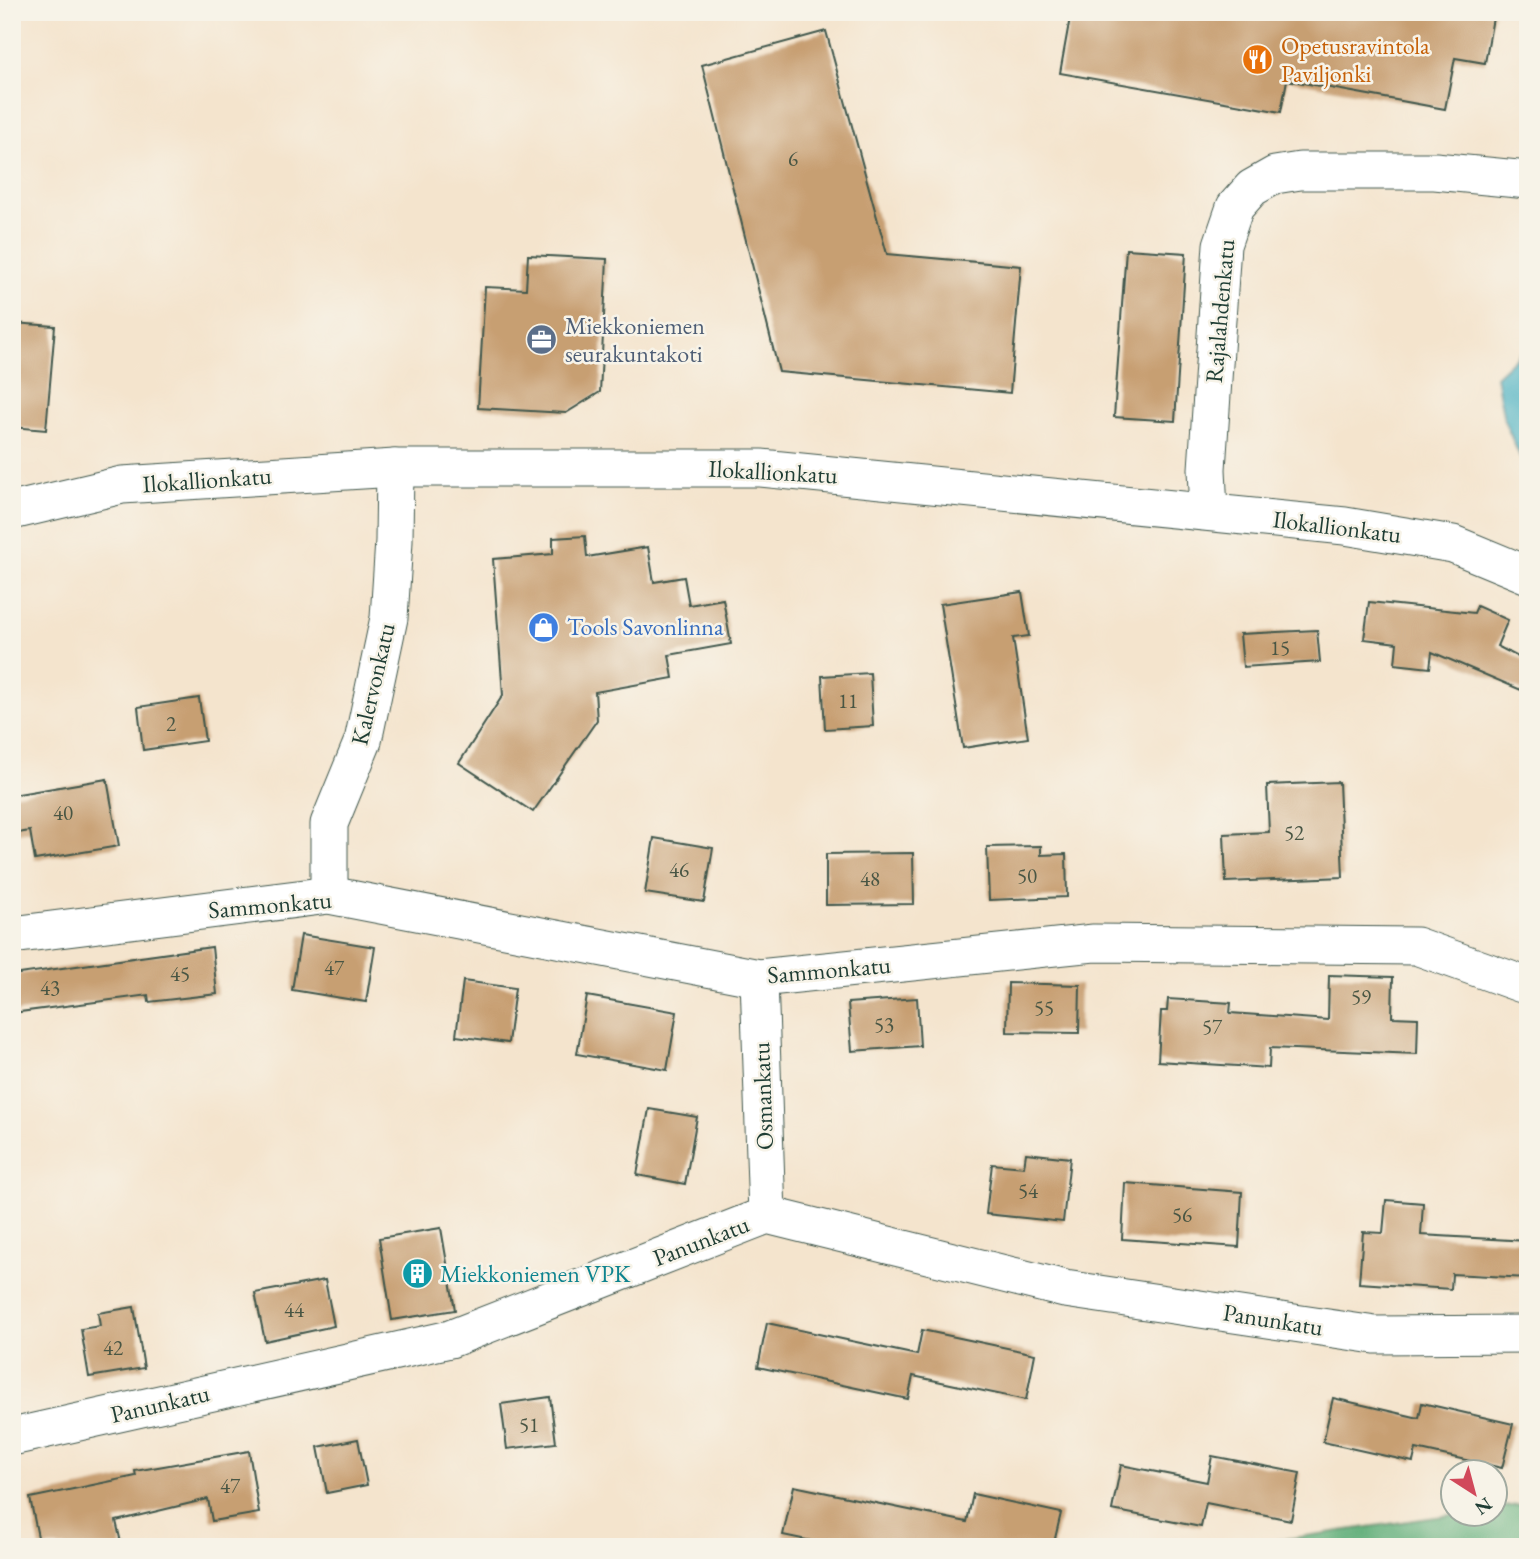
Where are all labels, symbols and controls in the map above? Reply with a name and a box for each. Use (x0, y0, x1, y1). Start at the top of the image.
place label: Opetusravintola Paviljonki (1281, 30, 1430, 89)
restaurant icon: Opetusravintola Paviljonki (1241, 43, 1275, 77)
house number: 6 (788, 145, 798, 172)
street label: Rajalahdenkatu (1198, 237, 1241, 384)
place label: Miekkoniemen seurakuntakoti (565, 310, 705, 369)
office icon: Miekkoniemen seurakuntakoti (525, 323, 559, 357)
street label: Ilokallionkatu (708, 453, 839, 490)
street label: Ilokallionkatu (141, 460, 273, 499)
street label: Ilokallionkatu (1271, 503, 1403, 550)
shop icon: Tools Savonlinna (527, 610, 561, 644)
place label: Tools Savonlinna (567, 611, 724, 642)
street label: Kalervonkatu (343, 619, 402, 748)
house number: 15 (1270, 634, 1290, 661)
house number: 11 (838, 687, 858, 714)
house number: 2 (166, 710, 176, 737)
house number: 40 (53, 799, 73, 826)
house number: 52 (1284, 819, 1304, 846)
house number: 46 (669, 856, 689, 883)
house number: 50 (1017, 862, 1037, 889)
house number: 48 (860, 865, 880, 892)
street label: Sammonkatu (207, 884, 333, 925)
street label: Sammonkatu (766, 949, 892, 990)
house number: 47 (324, 954, 345, 981)
house number: 45 (170, 960, 190, 987)
house number: 43 (40, 974, 60, 1001)
house number: 59 (1351, 983, 1371, 1010)
house number: 55 (1034, 994, 1054, 1021)
house number: 53 (874, 1011, 894, 1038)
house number: 57 (1202, 1013, 1223, 1040)
street label: Osmankatu (745, 1041, 780, 1151)
house number: 54 (1018, 1177, 1039, 1204)
house number: 56 (1172, 1201, 1192, 1228)
street label: Panunkatu (648, 1208, 754, 1273)
building icon: Miekkoniemen VPK (400, 1257, 434, 1291)
place label: Miekkoniemen VPK (440, 1258, 631, 1289)
house number: 44 (284, 1296, 305, 1323)
street label: Panunkatu (1221, 1296, 1326, 1343)
house number: 42 (103, 1334, 123, 1361)
street label: Panunkatu (107, 1377, 213, 1430)
house number: 51 (519, 1411, 539, 1438)
north arrow (1438, 1458, 1508, 1528)
house number: 47 (220, 1472, 241, 1499)
text: N (1470, 1492, 1497, 1521)

